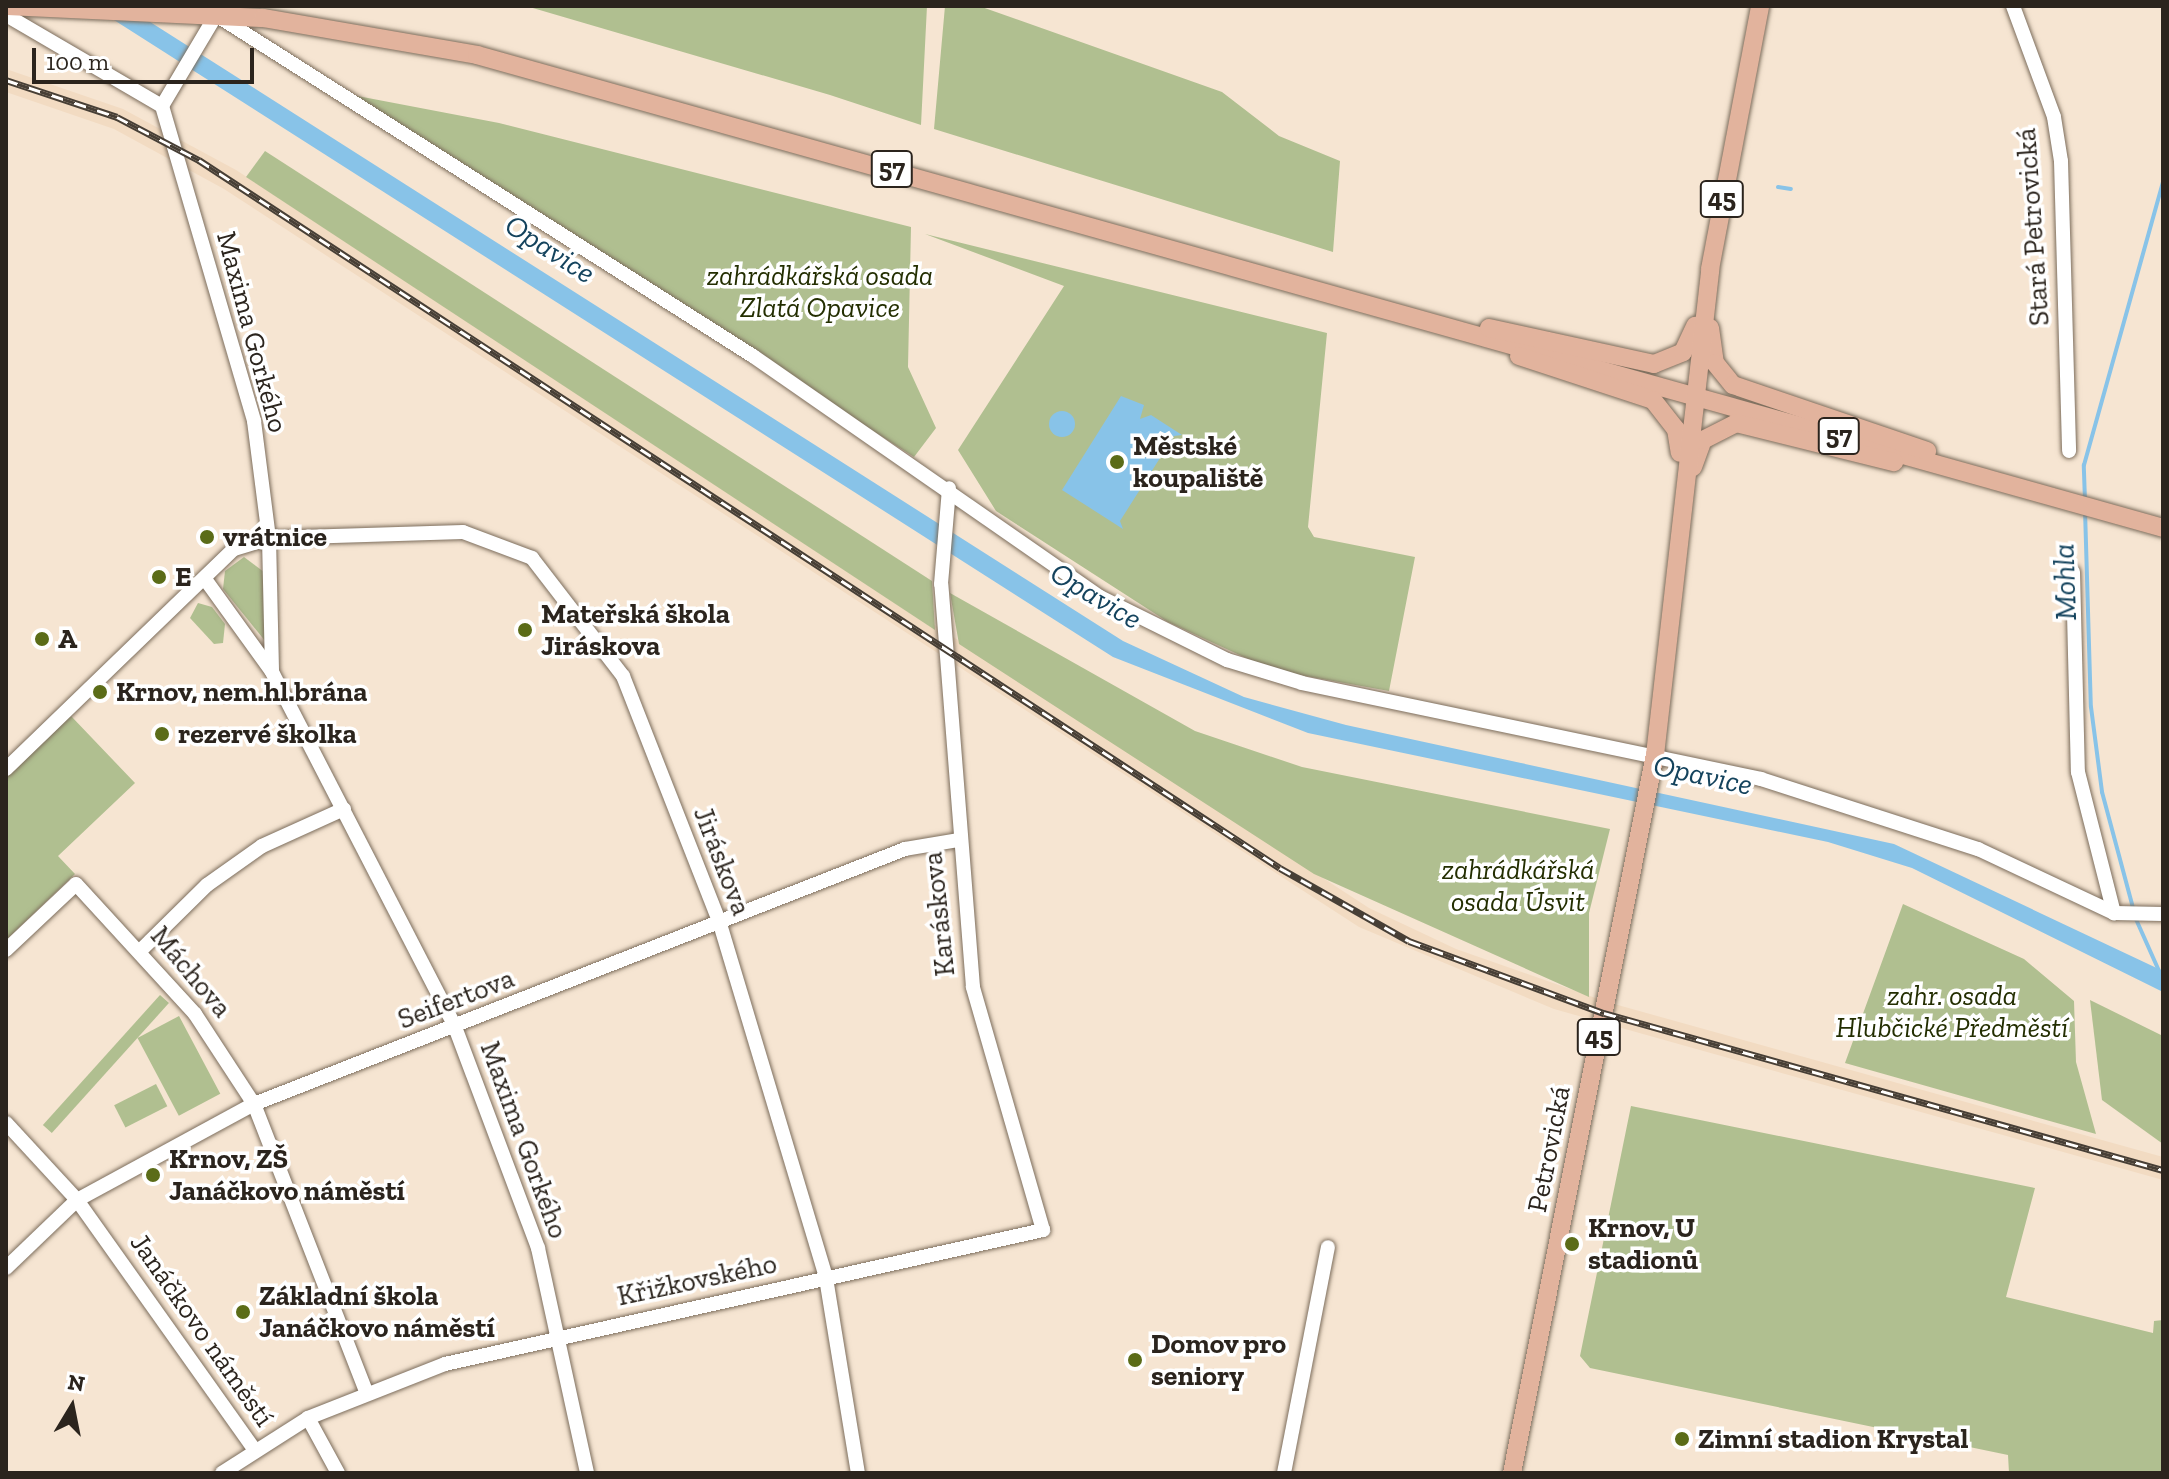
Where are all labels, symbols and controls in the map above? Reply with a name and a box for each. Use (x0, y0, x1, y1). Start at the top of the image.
scale bar (36, 32, 258, 82)
text: 100 m (46, 47, 109, 76)
street label: Stará Petrovická (2009, 127, 2057, 327)
road number: 57 (870, 147, 914, 191)
road number: 45 (1698, 177, 1746, 221)
water label: Opavice (498, 207, 602, 291)
street label: Maxima Gorkého (209, 228, 295, 436)
park label: zahrádkářská osada Zlatá Opavice (707, 259, 933, 325)
road number: 57 (1817, 414, 1861, 458)
place label: Městské koupaliště (1133, 429, 1263, 495)
marker: Městské koupaliště (1108, 453, 1126, 471)
place label: vrátnice (223, 520, 327, 554)
marker: vrátnice (198, 528, 216, 546)
water label: Mohla (2046, 543, 2084, 621)
water label: Opavice (1044, 555, 1148, 637)
place label: E (175, 560, 192, 594)
marker: E (150, 568, 168, 586)
place label: Mateřská škola Jiráskova (541, 597, 730, 663)
marker: Mateřská škola Jiráskova (516, 621, 534, 639)
place label: A (58, 622, 77, 656)
marker: A (33, 630, 51, 648)
place label: Krnov, nem.hl.brána (116, 675, 367, 709)
marker: Krnov, nem.hl.brána (91, 683, 109, 701)
place label: rezervé školka (178, 717, 357, 751)
marker: rezervé školka (153, 725, 171, 743)
water label: Opavice (1650, 747, 1756, 803)
street label: Jiráskova (686, 802, 758, 920)
street label: Karáskova (916, 850, 962, 978)
park label: zahrádkářská osada Úsvit (1442, 853, 1594, 919)
street label: Máchova (143, 920, 239, 1024)
street label: Seifertova (393, 962, 519, 1036)
park label: zahr. osada Hlubčické Předměstí (1836, 979, 2068, 1045)
road number: 45 (1575, 1015, 1623, 1059)
street label: Maxima Gorkého (473, 1037, 575, 1243)
street label: Petrovická (1520, 1083, 1578, 1215)
place label: Krnov, ZŠ Janáčkovo náměstí (169, 1142, 405, 1208)
marker: Krnov, ZŠ Janáčkovo náměstí (144, 1166, 162, 1184)
place label: Krnov, U stadionů (1588, 1211, 1698, 1277)
street label: Janáčkovo náměstí (123, 1227, 281, 1433)
marker: Krnov, U stadionů (1563, 1235, 1581, 1253)
street label: Křižkovského (614, 1247, 780, 1313)
place label: Základní škola Janáčkovo náměstí (259, 1279, 495, 1345)
marker: Základní škola Janáčkovo náměstí (234, 1303, 252, 1321)
place label: Domov pro seniory (1151, 1327, 1287, 1393)
marker: Domov pro seniory (1126, 1351, 1144, 1369)
north arrow (32, 1367, 112, 1447)
text: N (66, 1368, 87, 1398)
place label: Zimní stadion Krystal (1698, 1422, 1968, 1456)
marker: Zimní stadion Krystal (1673, 1430, 1691, 1448)

